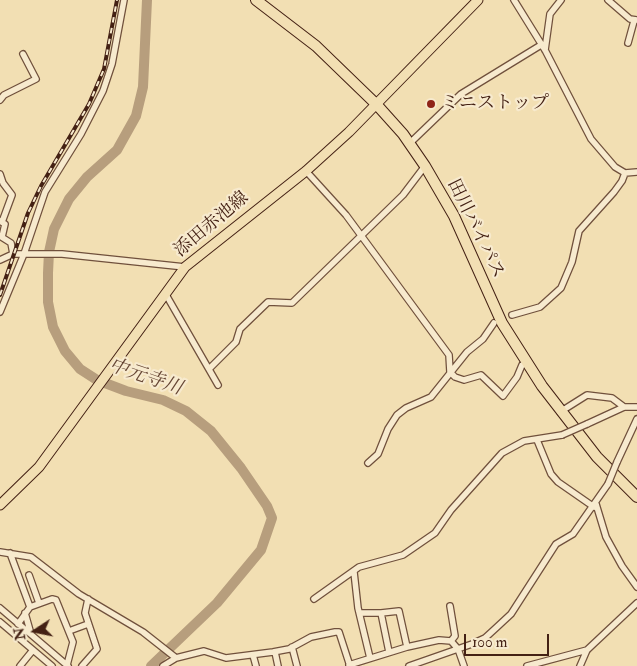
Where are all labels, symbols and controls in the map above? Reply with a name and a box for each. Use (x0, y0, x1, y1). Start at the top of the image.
place label: ミニストップ (441, 93, 549, 115)
marker: ミニストップ (425, 98, 437, 110)
street label: 田川バイパス (442, 176, 508, 282)
street label: 添田赤池線 (171, 188, 253, 262)
water label: 中元寺川 (105, 355, 185, 401)
north arrow (10, 606, 60, 656)
scale bar (467, 624, 552, 656)
text: N (10, 626, 29, 642)
text: 100 m (472, 633, 507, 652)

